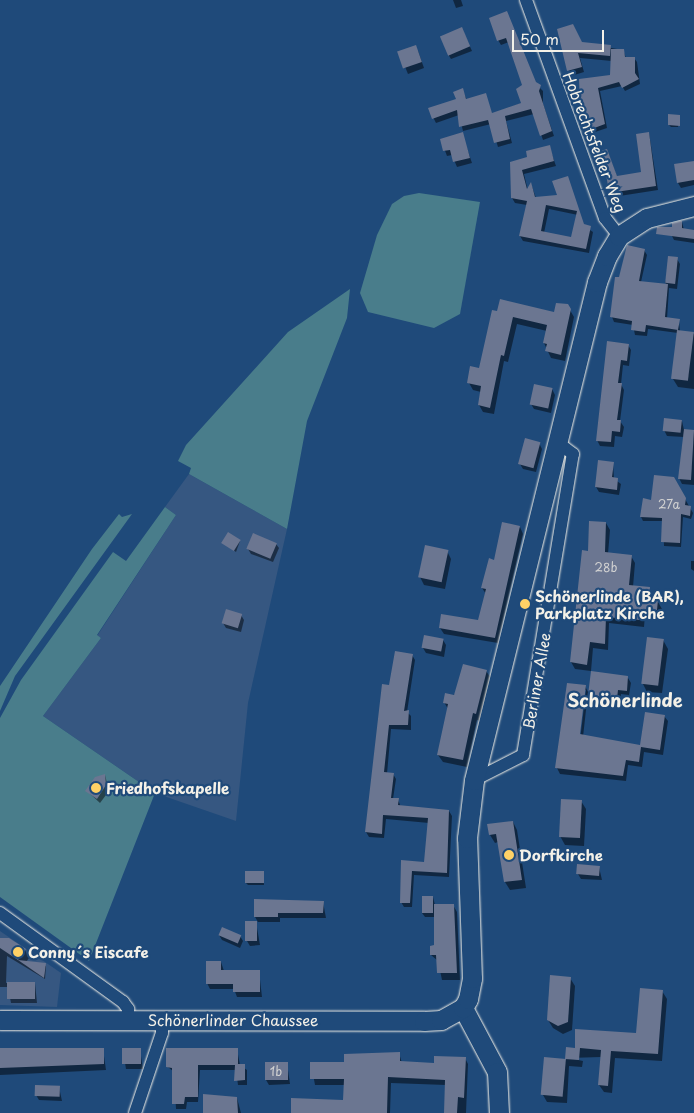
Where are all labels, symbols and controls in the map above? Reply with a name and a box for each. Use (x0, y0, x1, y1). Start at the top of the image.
scale bar (514, 20, 606, 52)
text: 50 m (520, 27, 559, 50)
street label: Hobrechtsfelder Weg (560, 69, 630, 215)
house number: 27a (658, 498, 680, 512)
house number: 28b (595, 561, 617, 575)
place label: Schönerlinde (BAR), Parkplatz Kirche (535, 586, 684, 621)
marker: Schönerlinde (BAR), Parkplatz Kirche (519, 598, 531, 610)
street label: Berliner Allee (518, 630, 554, 732)
district label: Schönerlinde (567, 689, 683, 711)
place label: Friedhofskapelle (106, 779, 229, 797)
marker: Friedhofskapelle (90, 782, 102, 794)
place label: Dorfkirche (519, 846, 603, 864)
marker: Dorfkirche (503, 849, 515, 861)
place label: Conny´s Eiscafe (28, 943, 148, 961)
marker: Conny´s Eiscafe (12, 946, 24, 958)
street label: Schönerlinder Chaussee (148, 1011, 318, 1029)
house number: 1b (270, 1065, 282, 1079)

